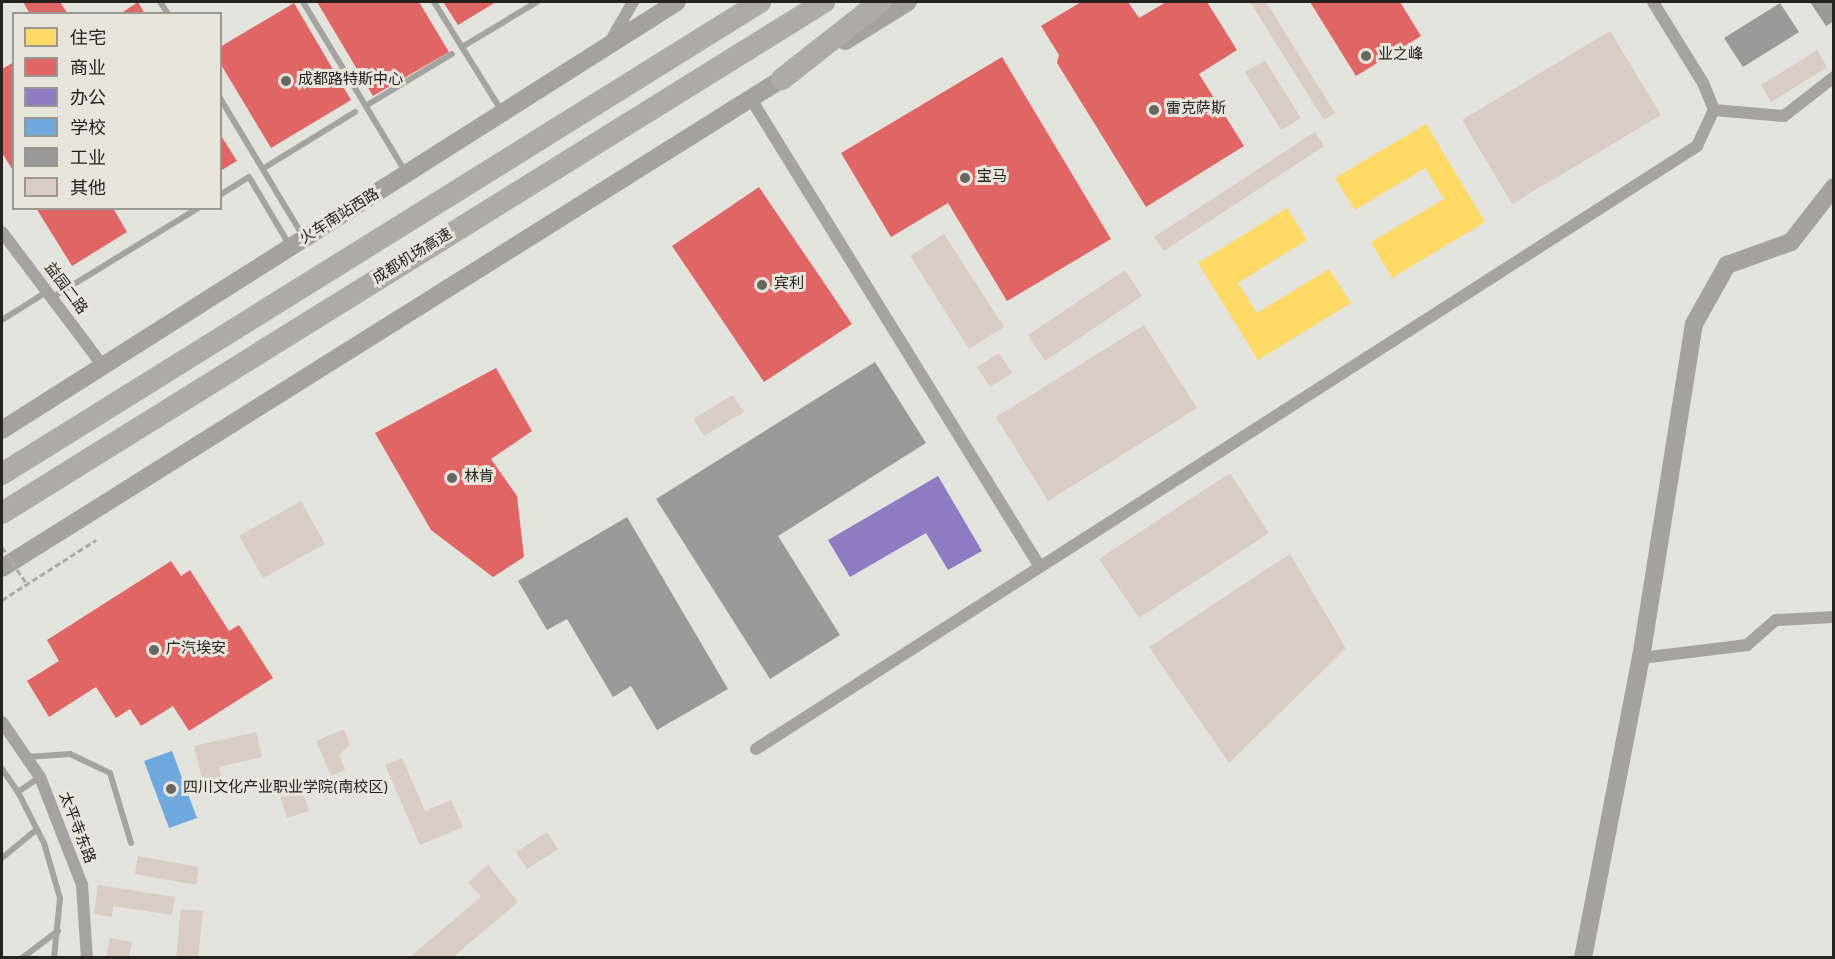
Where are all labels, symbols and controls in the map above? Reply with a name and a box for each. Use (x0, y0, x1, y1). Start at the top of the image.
legend (12, 12, 222, 210)
text: 住宅 (70, 28, 106, 51)
place label: 业之峰 (1378, 47, 1423, 65)
marker: 业之峰 (1359, 49, 1373, 63)
text: 商业 (70, 58, 106, 81)
place label: 成都路特斯中心 (298, 72, 403, 90)
marker: 成都路特斯中心 (279, 74, 293, 88)
text: 办公 (70, 88, 106, 111)
place label: 雷克萨斯 (1166, 101, 1226, 119)
marker: 雷克萨斯 (1147, 103, 1161, 117)
text: 学校 (70, 118, 106, 141)
text: 工业 (70, 148, 106, 171)
place label: 宝马 (977, 169, 1007, 187)
marker: 宝马 (958, 171, 972, 185)
text: 其他 (70, 178, 106, 201)
street label: 火车南站西路 (297, 186, 383, 248)
street label: 成都机场高速 (370, 226, 456, 288)
street label: 益园二路 (40, 260, 90, 318)
place label: 宾利 (774, 276, 804, 294)
marker: 宾利 (755, 278, 769, 292)
place label: 林肯 (464, 469, 494, 487)
marker: 林肯 (445, 471, 459, 485)
place label: 广汽埃安 (166, 641, 226, 659)
marker: 广汽埃安 (147, 643, 161, 657)
place label: 四川文化产业职业学院(南校区) (183, 780, 388, 798)
marker: 四川文化产业职业学院(南校区) (164, 782, 178, 796)
street label: 太平寺东路 (54, 790, 98, 866)

